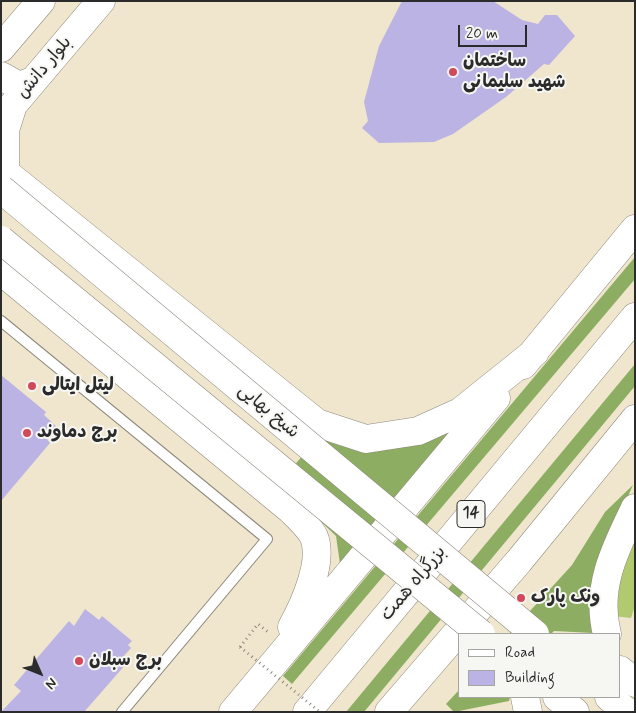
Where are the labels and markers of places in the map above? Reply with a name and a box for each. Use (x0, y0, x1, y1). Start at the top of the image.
place label: ساختمان شهید سلیمانی (463, 51, 565, 94)
marker: ساختمان شهید سلیمانی (447, 66, 459, 78)
place label: لیتل ایتالی (42, 375, 114, 397)
marker: لیتل ایتالی (26, 380, 38, 392)
place label: برج دماوند (37, 422, 118, 444)
marker: برج دماوند (21, 427, 33, 439)
place label: ونک پارک (531, 587, 600, 609)
marker: ونک پارک (515, 592, 527, 604)
place label: برج سبلان (89, 650, 162, 672)
marker: برج سبلان (73, 655, 85, 667)

